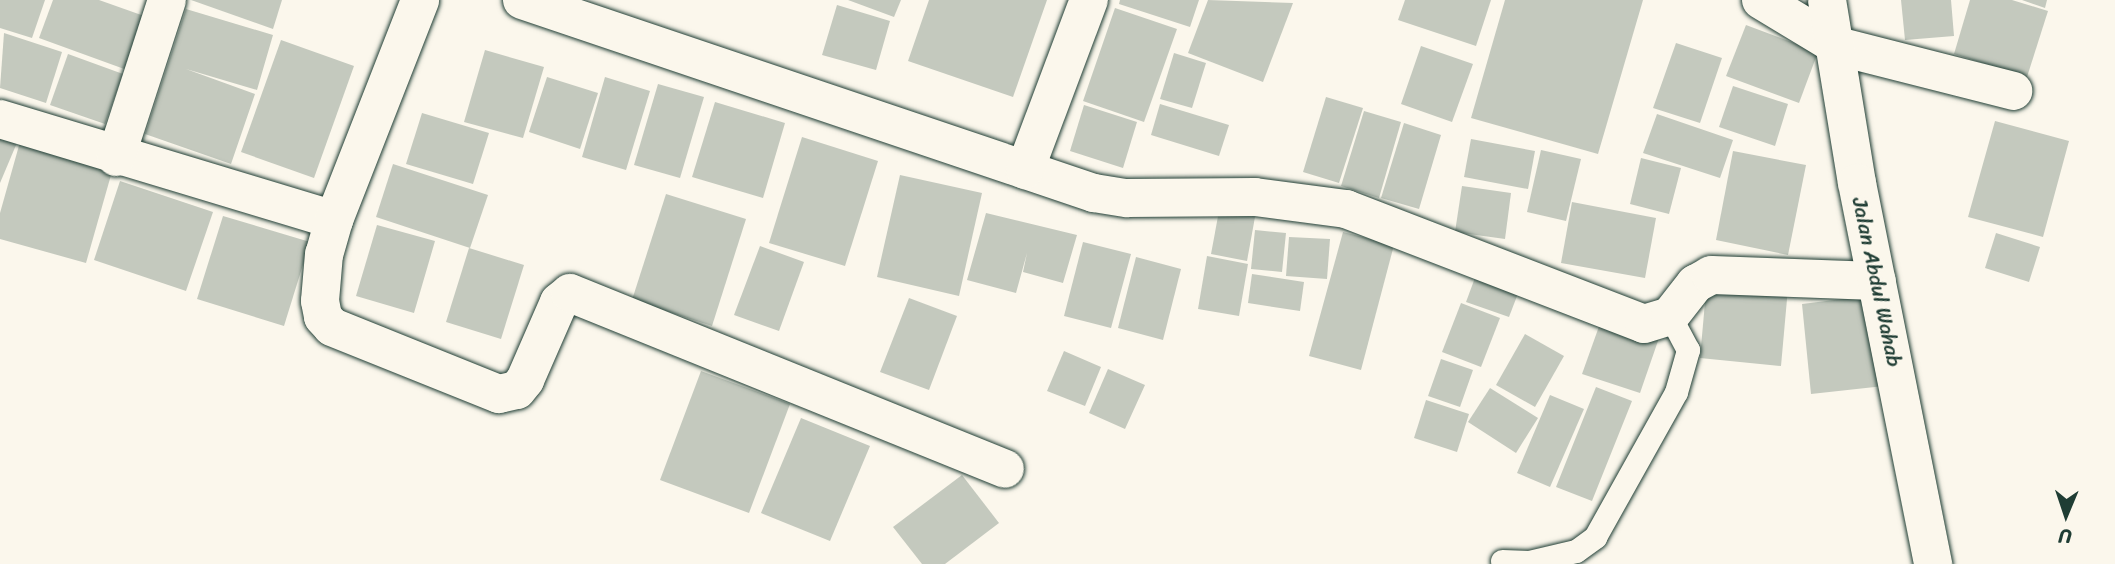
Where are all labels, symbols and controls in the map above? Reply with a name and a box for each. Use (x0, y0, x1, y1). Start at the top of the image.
street label: Jalan Abdul Wahab (1847, 195, 1907, 369)
north arrow (2031, 480, 2101, 550)
text: U (2058, 520, 2072, 553)

